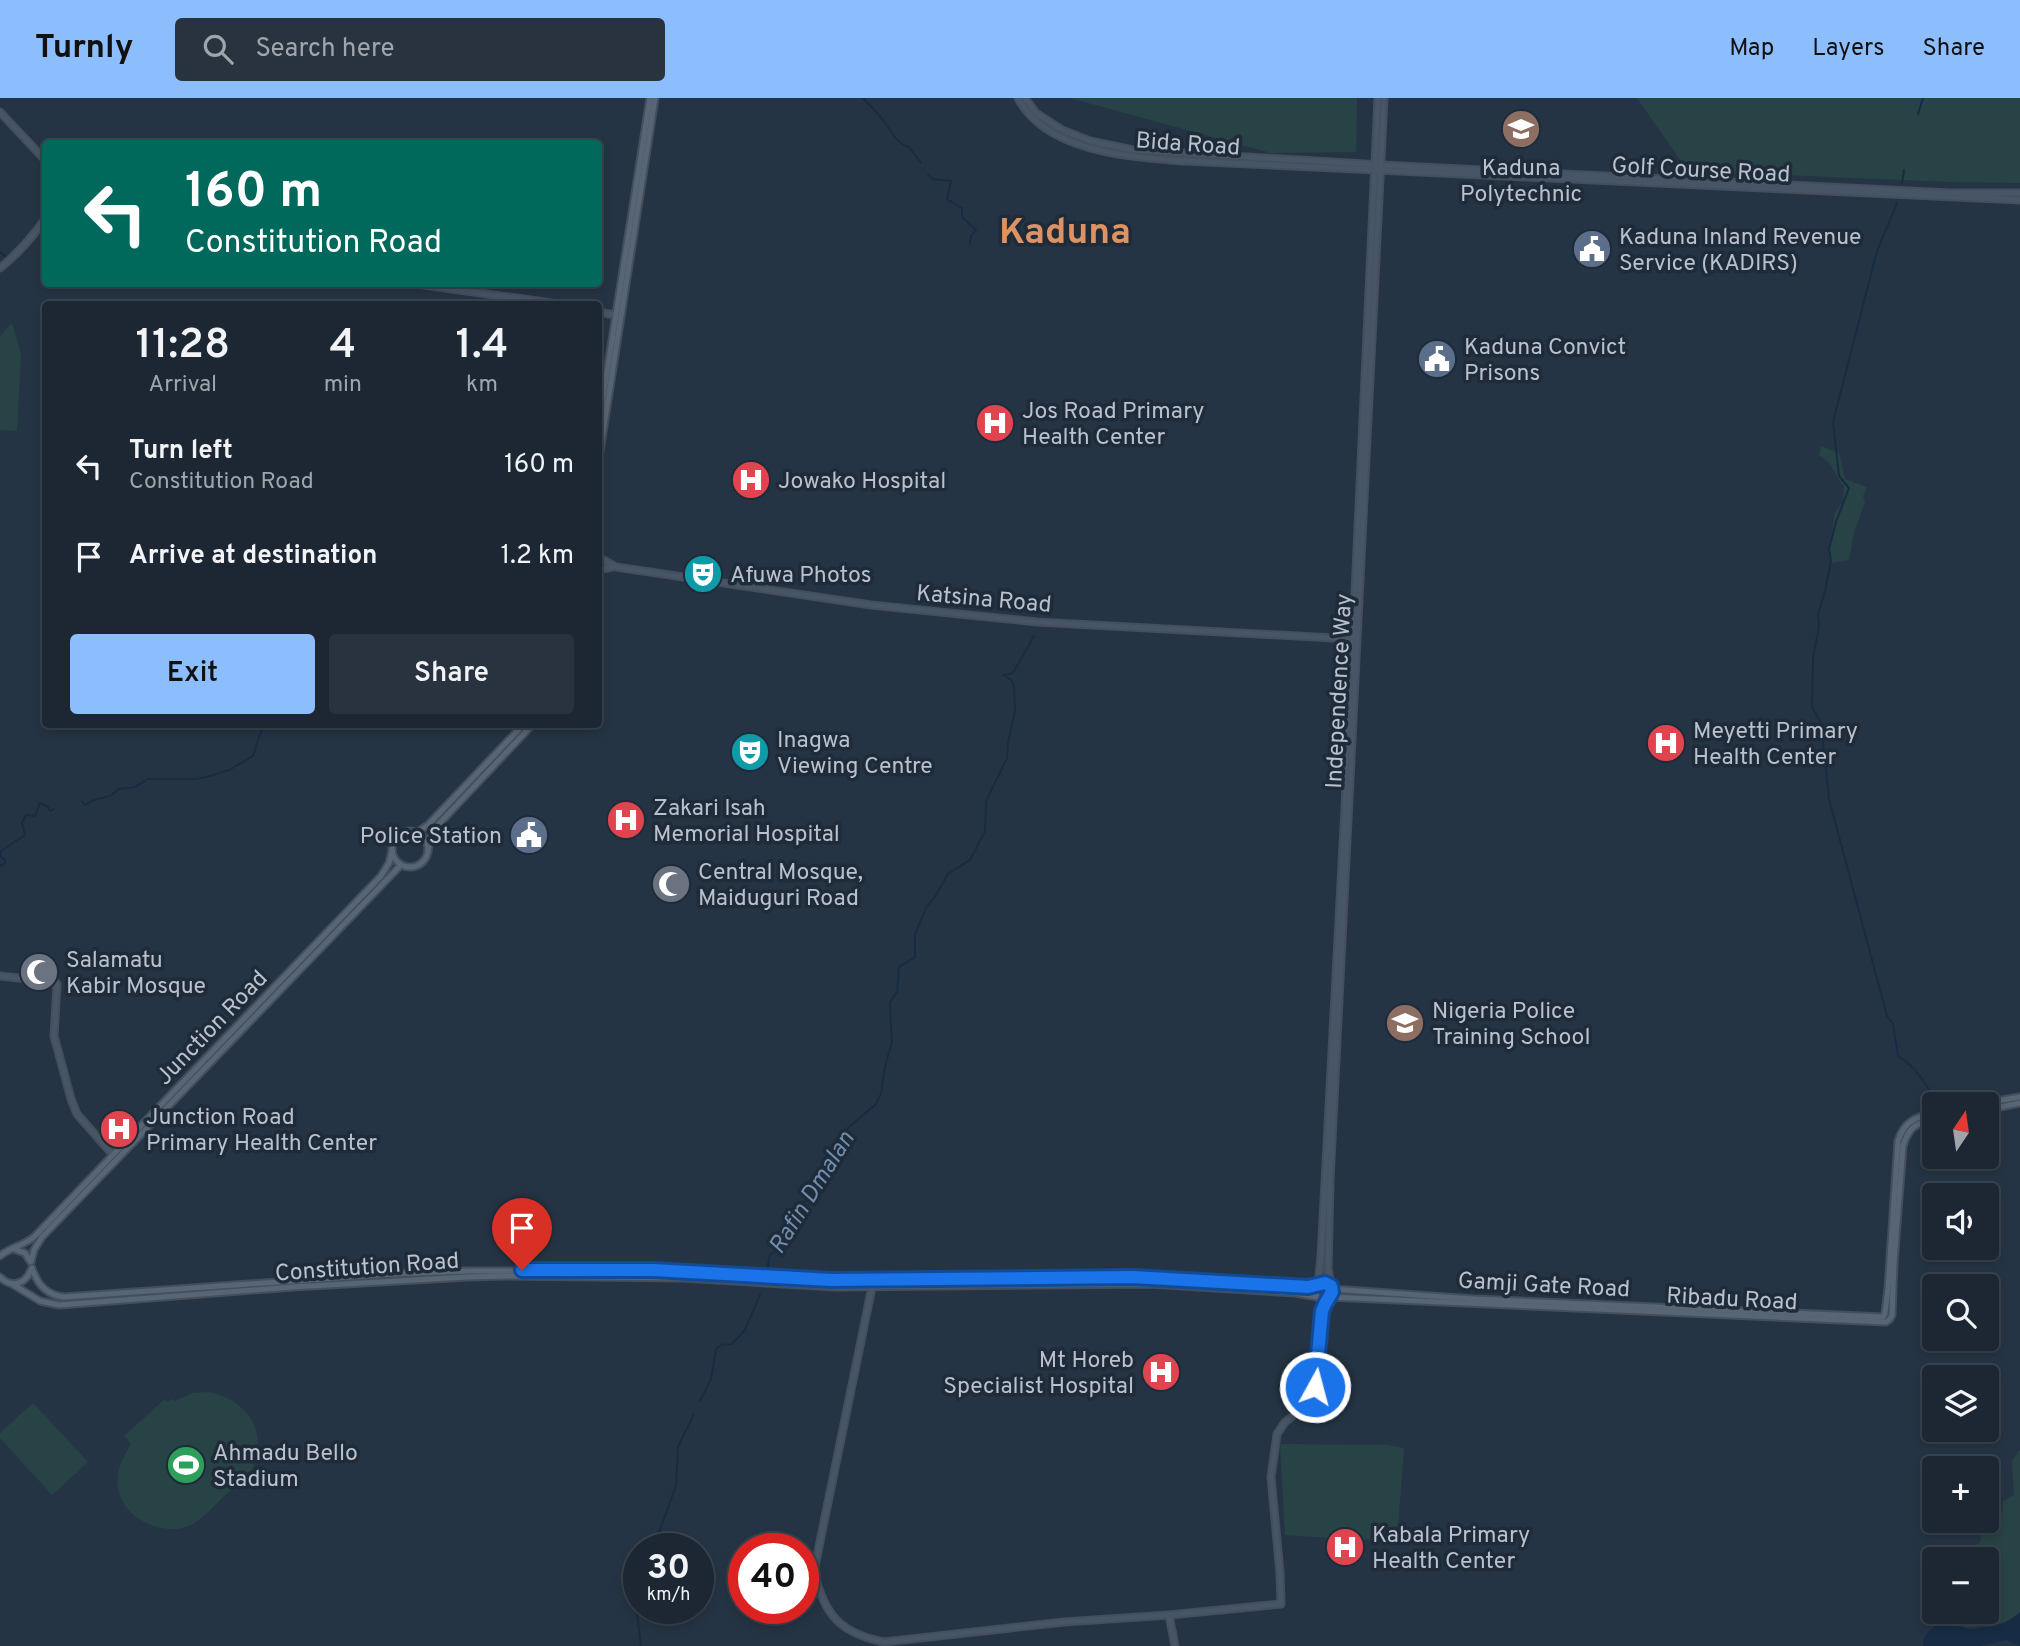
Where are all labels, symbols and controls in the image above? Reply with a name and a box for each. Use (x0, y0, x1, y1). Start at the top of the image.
search box (175, 18, 665, 81)
text: Turnly (35, 28, 133, 70)
icon: search (199, 30, 237, 68)
text: Search here (255, 33, 394, 66)
text: Map (1729, 34, 1774, 64)
text: Layers (1812, 34, 1884, 64)
text: Share (1922, 34, 1985, 64)
school or university icon: Kaduna Polytechnic (1500, 108, 1542, 150)
street label: Bida Road (1135, 127, 1241, 164)
street label: Golf Course Road (1611, 152, 1791, 191)
place label: Kaduna Polytechnic (1460, 155, 1582, 210)
text: 160 m (185, 163, 322, 225)
icon: left (70, 168, 161, 259)
district label: Kaduna (999, 210, 1131, 257)
text: Constitution Road (185, 224, 442, 264)
place label: Kaduna Inland Revenue Service (KADIRS) (1619, 224, 1861, 279)
public building icon: Kaduna Inland Revenue Service (KADIRS) (1571, 228, 1613, 270)
text: 11:28 (135, 320, 230, 373)
text: 4 (329, 320, 356, 373)
text: 1.4 (455, 320, 509, 373)
place label: Kaduna Convict Prisons (1464, 334, 1626, 389)
public building icon: Kaduna Convict Prisons (1416, 338, 1458, 380)
text: Arrival (149, 371, 217, 400)
text: min (324, 371, 362, 400)
text: km (466, 371, 498, 400)
place label: Jos Road Primary Health Center (1022, 398, 1204, 453)
hospital icon: Jos Road Primary Health Center (974, 402, 1016, 444)
text: Turn left (129, 435, 233, 468)
icon: left (70, 447, 108, 485)
text: 160 m (504, 449, 574, 482)
hospital icon: Jowako Hospital (730, 459, 772, 501)
text: Constitution Road (129, 468, 314, 497)
place label: Jowako Hospital (778, 468, 946, 497)
icon: arrive (70, 538, 108, 576)
text: Arrive at destination (129, 540, 377, 573)
text: 1.2 km (501, 540, 574, 573)
theatre icon: Afuwa Photos (682, 553, 724, 595)
place label: Afuwa Photos (730, 562, 871, 591)
street label: Katsina Road (915, 580, 1053, 621)
street label: Independence Way (1321, 593, 1360, 789)
button: Exit (70, 634, 315, 714)
button: Share (329, 634, 574, 714)
place label: Meyetti Primary Health Center (1693, 718, 1858, 773)
hospital icon: Meyetti Primary Health Center (1645, 722, 1687, 764)
place label: Inagwa Viewing Centre (777, 727, 933, 782)
theatre icon: Inagwa Viewing Centre (729, 731, 771, 773)
place label: Zakari Isah Memorial Hospital (653, 795, 840, 850)
hospital icon: Zakari Isah Memorial Hospital (605, 799, 647, 841)
public building icon: Police Station (508, 814, 550, 856)
place label: Police Station (360, 823, 502, 852)
place label: Central Mosque, Maiduguri Road (698, 859, 863, 914)
mosque icon: Central Mosque, Maiduguri Road (650, 863, 692, 905)
place label: Salamatu Kabir Mosque (66, 947, 206, 1002)
mosque icon: Salamatu Kabir Mosque (18, 951, 60, 993)
street label: Junction Road (151, 965, 275, 1092)
place label: Nigeria Police Training School (1432, 998, 1590, 1053)
school or university icon: Nigeria Police Training School (1384, 1002, 1426, 1044)
north arrow (1922, 1092, 1998, 1169)
map controls (1922, 1092, 1999, 1624)
place label: Junction Road Primary Health Center (146, 1104, 377, 1159)
hospital icon: Junction Road Primary Health Center (98, 1108, 140, 1150)
water label: Rafin Dmalan (763, 1126, 862, 1260)
button: sound (1922, 1183, 1999, 1260)
pin (492, 1198, 552, 1270)
icon: arrive (503, 1209, 541, 1247)
street label: Constitution Road (274, 1248, 460, 1289)
street label: Gamji Gate Road (1457, 1268, 1631, 1305)
button: search (1922, 1274, 1999, 1351)
street label: Ribadu Road (1666, 1283, 1798, 1318)
place label: Mt Horeb Specialist Hospital (943, 1347, 1134, 1402)
position arrow (1278, 1350, 1352, 1424)
hospital icon: Mt Horeb Specialist Hospital (1140, 1351, 1182, 1393)
button: layers (1922, 1365, 1999, 1442)
place label: Ahmadu Bello Stadium (213, 1440, 358, 1495)
sports icon: Ahmadu Bello Stadium (165, 1444, 207, 1486)
button: + (1922, 1456, 1999, 1533)
place label: Kabala Primary Health Center (1372, 1522, 1530, 1577)
hospital icon: Kabala Primary Health Center (1324, 1526, 1366, 1568)
speed limit sign: 40 (728, 1533, 819, 1624)
text: 30 (647, 1547, 690, 1591)
button: − (1922, 1547, 1999, 1624)
text: km/h (647, 1584, 690, 1607)

